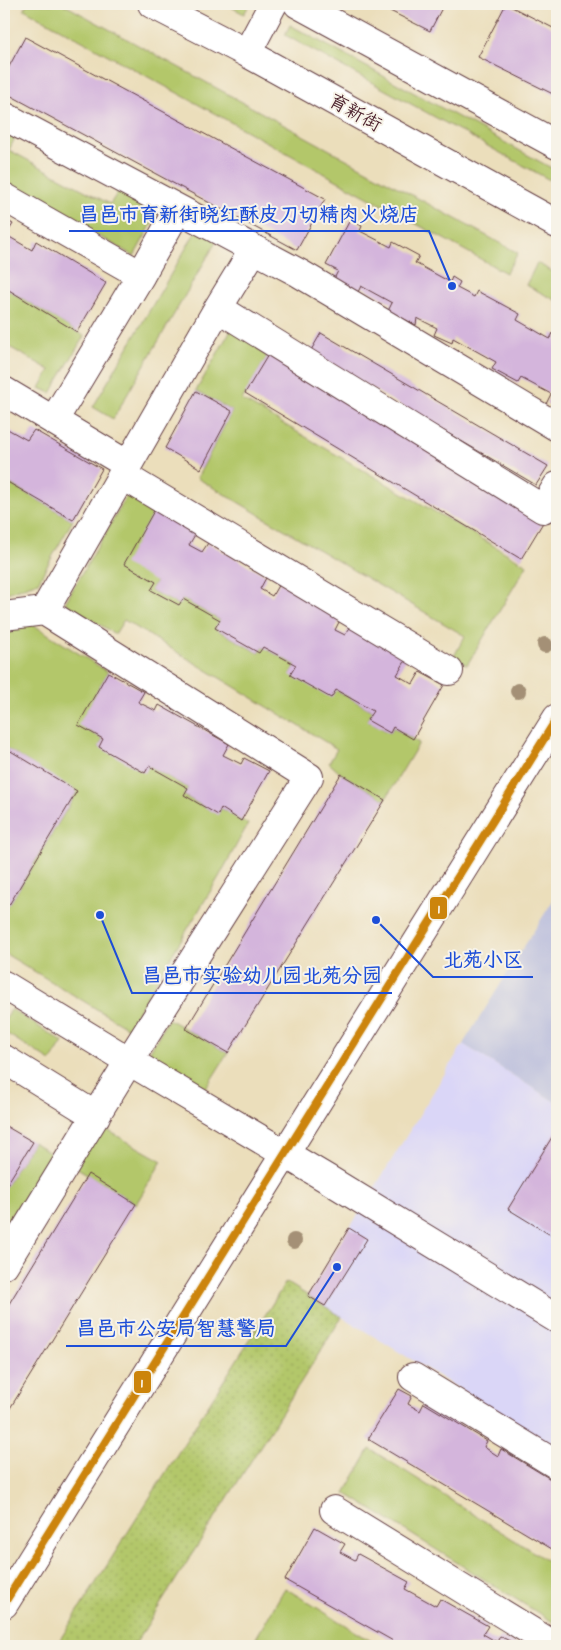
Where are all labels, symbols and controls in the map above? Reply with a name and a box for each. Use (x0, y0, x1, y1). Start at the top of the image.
street label: 育新街 (324, 87, 386, 139)
callout: 昌邑市育新街晓红酥皮刀切精肉火烧店 (69, 196, 429, 231)
text: 昌邑市育新街晓红酥皮刀切精肉火烧店 (79, 201, 419, 229)
line badge: 1 (429, 896, 448, 920)
text: 1 (438, 899, 440, 919)
callout: 北苑小区 (433, 942, 533, 977)
text: 北苑小区 (443, 946, 523, 974)
callout: 昌邑市实验幼儿园北苑分园 (132, 958, 392, 993)
text: 昌邑市实验幼儿园北苑分园 (142, 962, 382, 990)
callout: 昌邑市公安局智慧警局 (66, 1311, 286, 1346)
text: 昌邑市公安局智慧警局 (76, 1315, 276, 1343)
line badge: 1 (133, 1370, 152, 1394)
text: 1 (141, 1373, 143, 1393)

